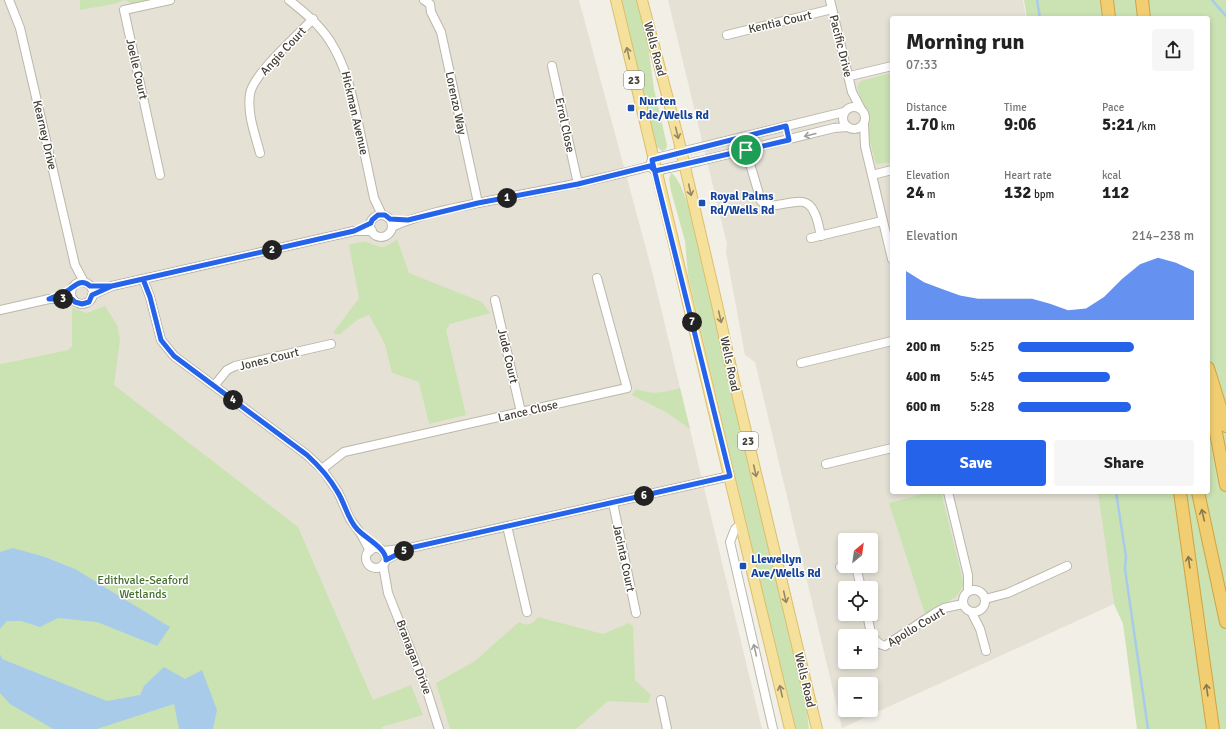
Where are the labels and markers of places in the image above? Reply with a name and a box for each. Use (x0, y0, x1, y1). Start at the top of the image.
place label: Nurten Pde/Wells Rd (639, 94, 710, 123)
marker: Nurten Pde/Wells Rd (626, 103, 636, 113)
pin (729, 133, 763, 167)
pin: 1 (497, 188, 517, 208)
place label: Royal Palms Rd/Wells Rd (710, 189, 775, 218)
marker: Royal Palms Rd/Wells Rd (697, 198, 707, 208)
pin: 2 (262, 240, 282, 260)
pin: 3 (53, 289, 73, 309)
pin: 7 (682, 312, 702, 332)
pin: 4 (223, 390, 243, 410)
pin: 6 (634, 486, 654, 506)
pin: 5 (394, 541, 414, 561)
place label: Llewellyn Ave/Wells Rd (751, 552, 821, 581)
marker: Llewellyn Ave/Wells Rd (738, 561, 748, 571)

